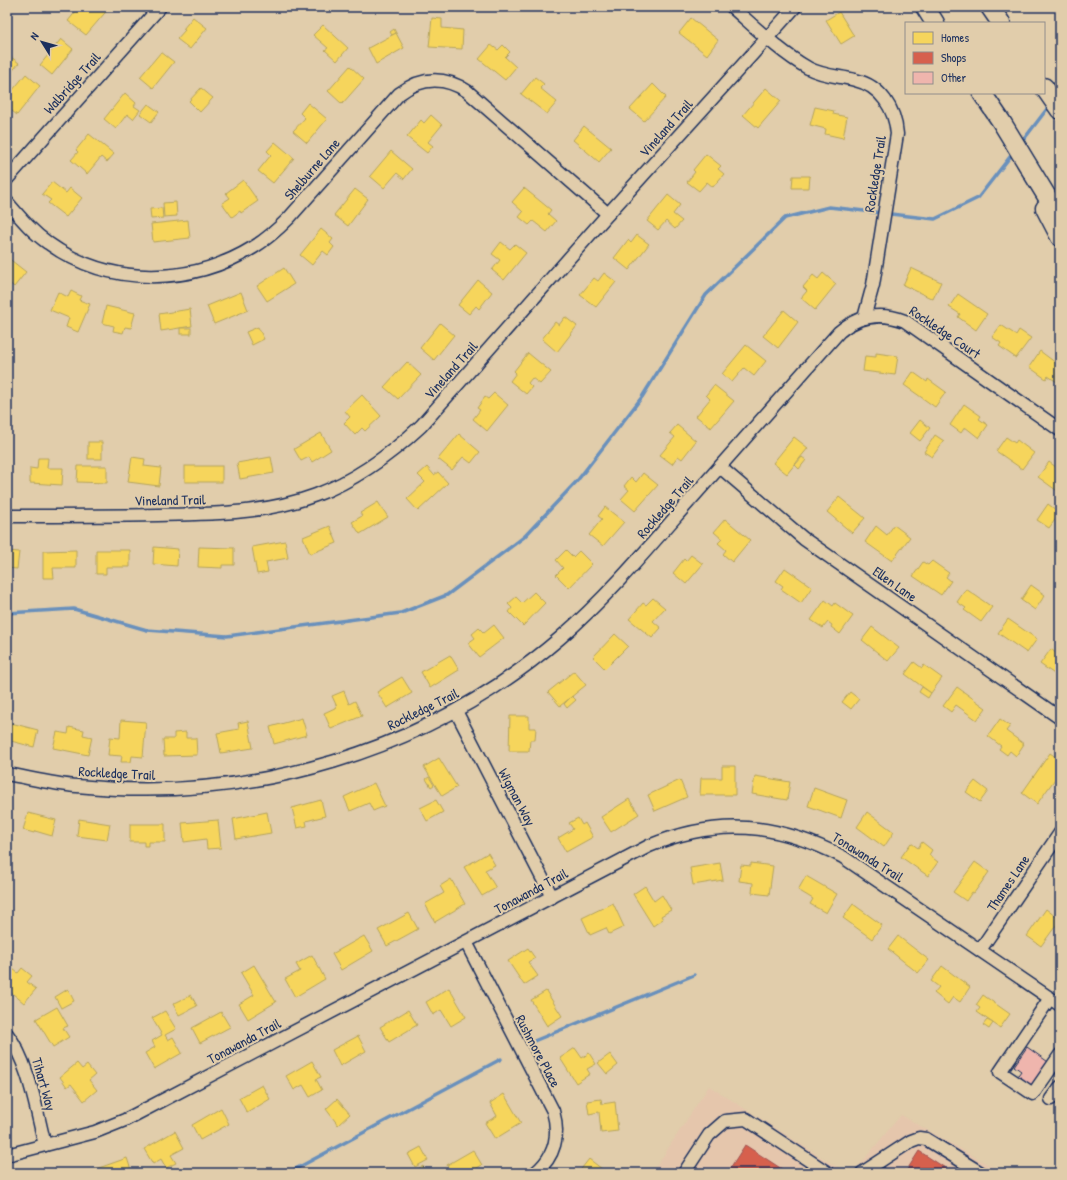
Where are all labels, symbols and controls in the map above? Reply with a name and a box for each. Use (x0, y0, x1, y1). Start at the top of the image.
north arrow (22, 22, 62, 62)
legend (905, 22, 1045, 94)
text: N (27, 29, 41, 43)
text: Homes (941, 29, 969, 46)
street label: Walbridge Trail (39, 48, 105, 118)
text: Shops (941, 49, 967, 66)
text: Other (941, 69, 967, 86)
street label: Vineland Trail (635, 95, 697, 161)
street label: Shelburne Lane (279, 133, 344, 204)
street label: Rockledge Trail (859, 134, 891, 214)
street label: Rockledge Court (905, 301, 985, 363)
street label: Vineland Trail (420, 337, 482, 403)
street label: Rockledge Trail (632, 471, 698, 543)
street label: Vineland Trail (134, 489, 206, 510)
street label: Ellen Lane (869, 561, 922, 606)
street label: Rockledge Trail (384, 683, 462, 735)
street label: Rockledge Trail (78, 761, 156, 785)
street label: Wigman Way (493, 765, 541, 829)
street label: Tonawanda Trail (829, 827, 908, 886)
street label: Thames Lane (982, 850, 1034, 915)
street label: Tonawanda Trail (491, 863, 571, 918)
street label: Rushmore Place (511, 1011, 566, 1091)
street label: Tonawanda Trail (204, 1013, 284, 1068)
street label: Tihart Way (27, 1055, 61, 1113)

